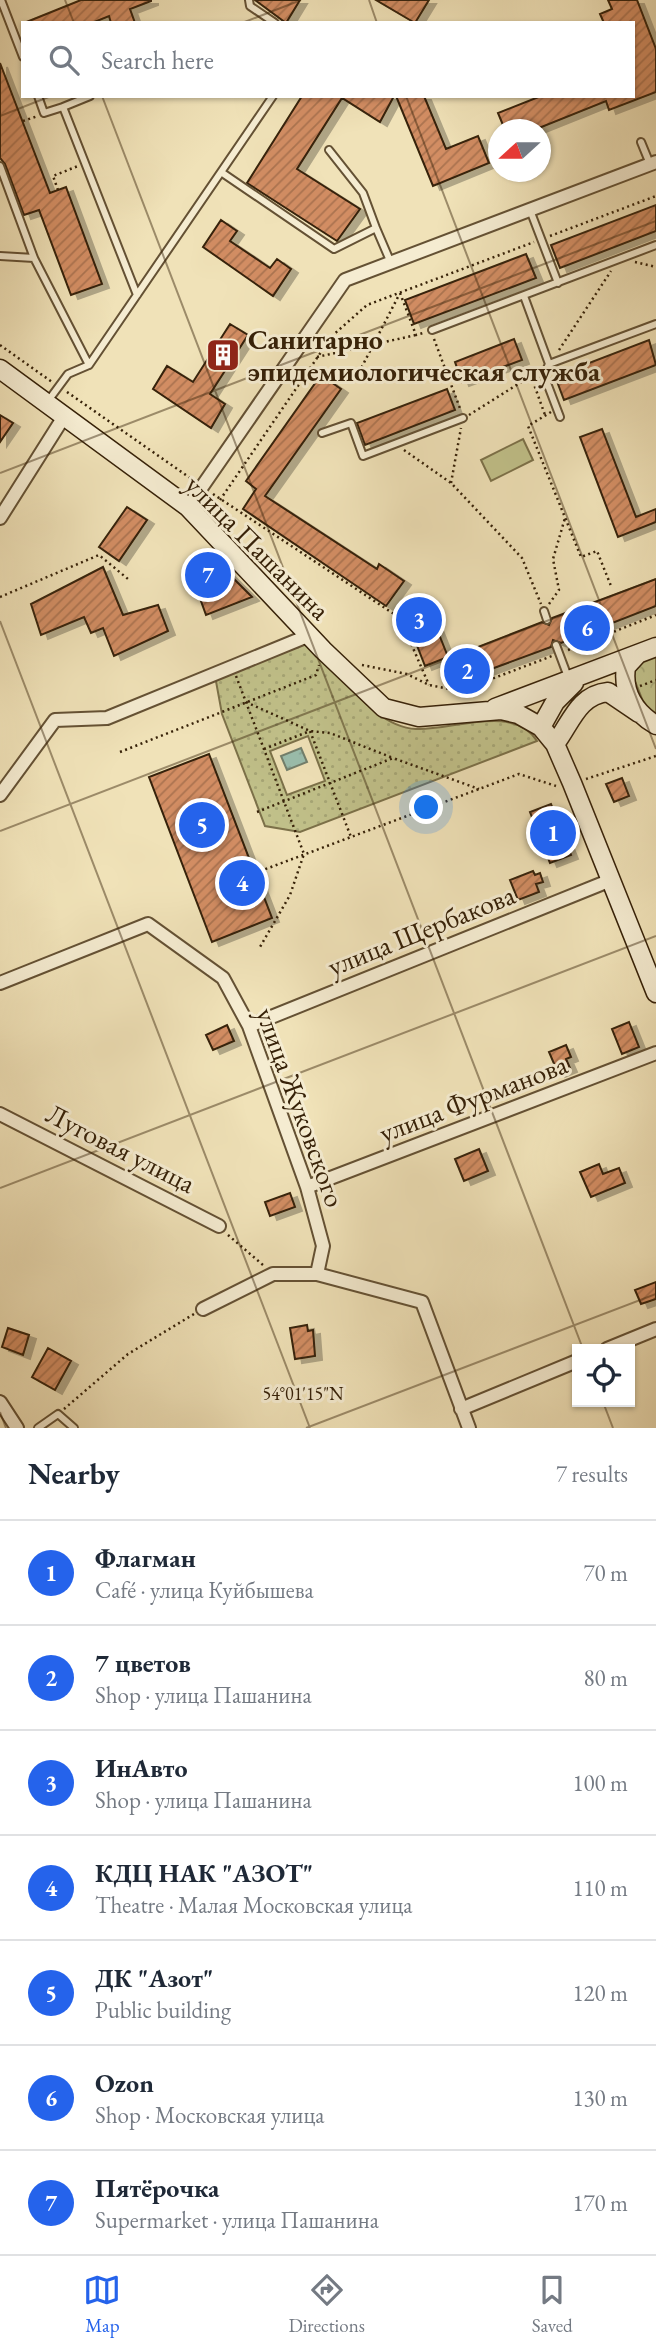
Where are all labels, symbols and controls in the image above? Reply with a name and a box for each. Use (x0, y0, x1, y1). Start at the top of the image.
search box (21, 21, 635, 98)
icon: search (45, 41, 83, 79)
text: Search here (101, 43, 214, 77)
north arrow (488, 119, 551, 182)
place label: Санитарно эпидемиологическая служба (248, 321, 601, 389)
building icon: Санитарно эпидемиологическая служба (204, 336, 242, 374)
street label: улица Пашанина (178, 467, 339, 628)
pin: 7 (185, 549, 231, 601)
pin: 3 (396, 594, 442, 646)
pin: 6 (564, 602, 610, 654)
pin: 2 (444, 645, 490, 697)
your location (409, 790, 443, 824)
pin: 5 (179, 799, 225, 851)
pin: 1 (530, 807, 576, 859)
pin: 4 (219, 857, 265, 909)
street label: улица Щербакова (322, 876, 521, 984)
street label: улица Жуковского (248, 1002, 354, 1212)
street label: улица Фурманова (374, 1045, 573, 1150)
street label: Луговая улица (40, 1095, 202, 1201)
map controls (572, 1344, 635, 1407)
button: locate (572, 1344, 635, 1407)
text: 54°01'15"N (263, 1382, 344, 1405)
text: Nearby (28, 1454, 120, 1493)
text: 7 results (556, 1459, 628, 1489)
text: Флагман (95, 1541, 196, 1575)
text: 1 (45, 1558, 57, 1588)
text: 70 m (583, 1558, 628, 1588)
text: Café · улица Куйбышева (95, 1575, 314, 1605)
text: 7 цветов (95, 1646, 191, 1680)
text: 2 (45, 1663, 57, 1693)
text: 80 m (583, 1663, 628, 1693)
text: Shop · улица Пашанина (95, 1680, 312, 1710)
text: ИнАвто (95, 1751, 188, 1785)
text: 3 (45, 1768, 57, 1798)
text: 100 m (572, 1768, 628, 1798)
text: Shop · улица Пашанина (95, 1785, 312, 1815)
text: КДЦ НАК "АЗОТ" (95, 1856, 313, 1890)
text: 4 (45, 1873, 57, 1903)
text: 110 m (572, 1873, 628, 1903)
text: Theatre · Малая Московская улица (95, 1890, 412, 1920)
text: ДК "Азот" (95, 1961, 213, 1995)
text: 5 (45, 1978, 57, 2008)
text: 120 m (572, 1978, 628, 2008)
text: Public building (95, 1995, 231, 2025)
text: Ozon (95, 2066, 154, 2100)
text: 6 (45, 2083, 57, 2113)
text: 130 m (572, 2083, 628, 2113)
text: Shop · Московская улица (95, 2100, 324, 2130)
text: Пятёрочка (95, 2171, 219, 2205)
text: 7 (45, 2188, 57, 2218)
text: 170 m (572, 2188, 628, 2218)
text: Supermarket · улица Пашанина (95, 2205, 379, 2235)
tab: Map (83, 2271, 121, 2338)
tab: Directions (288, 2271, 365, 2338)
tab: Saved (532, 2271, 573, 2338)

